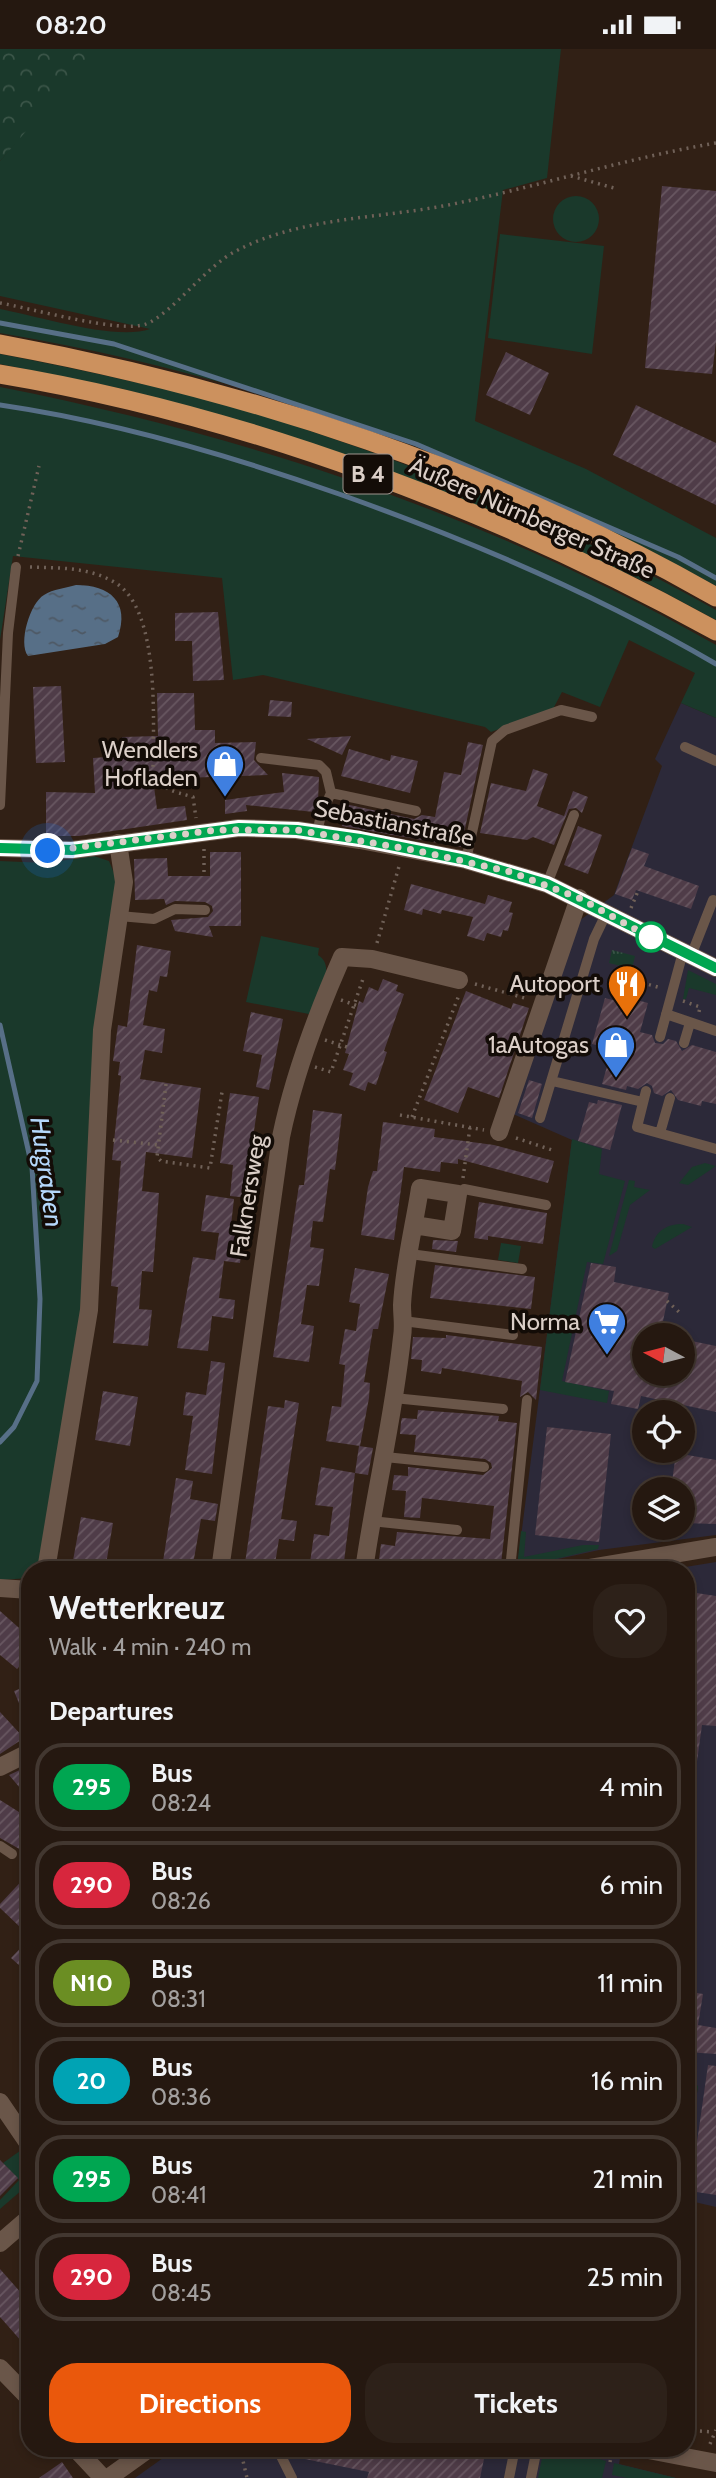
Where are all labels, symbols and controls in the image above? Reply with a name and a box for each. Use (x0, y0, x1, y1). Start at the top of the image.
text: 08:20 (35, 9, 107, 41)
street label: Äußere Nürnberger Straße (405, 450, 659, 585)
road number: B 4 (344, 455, 392, 493)
place label: Wendlers Hofladen (102, 735, 198, 792)
shop icon: Wendlers Hofladen (204, 743, 246, 798)
street label: Sebastianstraße (312, 793, 476, 852)
your location (30, 833, 65, 868)
unlabelled marker (636, 922, 666, 952)
restaurant icon: Autoport (606, 963, 648, 1018)
place label: Autoport (509, 969, 600, 998)
shop icon: 1aAutogas (595, 1024, 637, 1079)
place label: 1aAutogas (488, 1030, 589, 1059)
water label: Hutgraben (23, 1115, 71, 1229)
street label: Falknersweg (223, 1131, 272, 1259)
supermarket icon: Norma (586, 1301, 628, 1356)
place label: Norma (510, 1307, 580, 1336)
north arrow (632, 1323, 695, 1386)
map controls (632, 1323, 695, 1540)
button: locate (632, 1400, 695, 1463)
button: layers (632, 1477, 695, 1540)
button: heart (593, 1584, 667, 1658)
text: Wetterkreuz (49, 1587, 224, 1627)
text: Walk · 4 min · 240 m (49, 1633, 251, 1661)
text: Departures (49, 1695, 173, 1727)
text: Bus (151, 1757, 192, 1789)
text: 4 min (599, 1771, 663, 1803)
text: 295 (72, 1772, 111, 1801)
text: 08:24 (151, 1789, 211, 1817)
text: Bus (151, 1855, 192, 1887)
text: 6 min (600, 1869, 663, 1901)
text: 290 (70, 1870, 113, 1899)
text: 08:26 (151, 1887, 211, 1915)
text: Bus (151, 1953, 192, 1985)
text: 11 min (597, 1967, 663, 1999)
text: N10 (70, 1968, 113, 1997)
text: 08:31 (151, 1985, 206, 2013)
text: Bus (151, 2051, 192, 2083)
text: 16 min (591, 2065, 663, 2097)
text: 20 (77, 2066, 106, 2095)
text: 08:36 (151, 2083, 211, 2111)
text: Bus (151, 2149, 192, 2181)
text: 21 min (592, 2163, 663, 2195)
text: 295 (72, 2164, 111, 2193)
text: 08:41 (151, 2181, 207, 2209)
text: Bus (151, 2247, 192, 2279)
text: 25 min (587, 2261, 663, 2293)
text: 290 (70, 2262, 113, 2291)
text: 08:45 (151, 2279, 212, 2307)
button: Directions (49, 2363, 351, 2443)
button: Tickets (365, 2363, 667, 2443)

